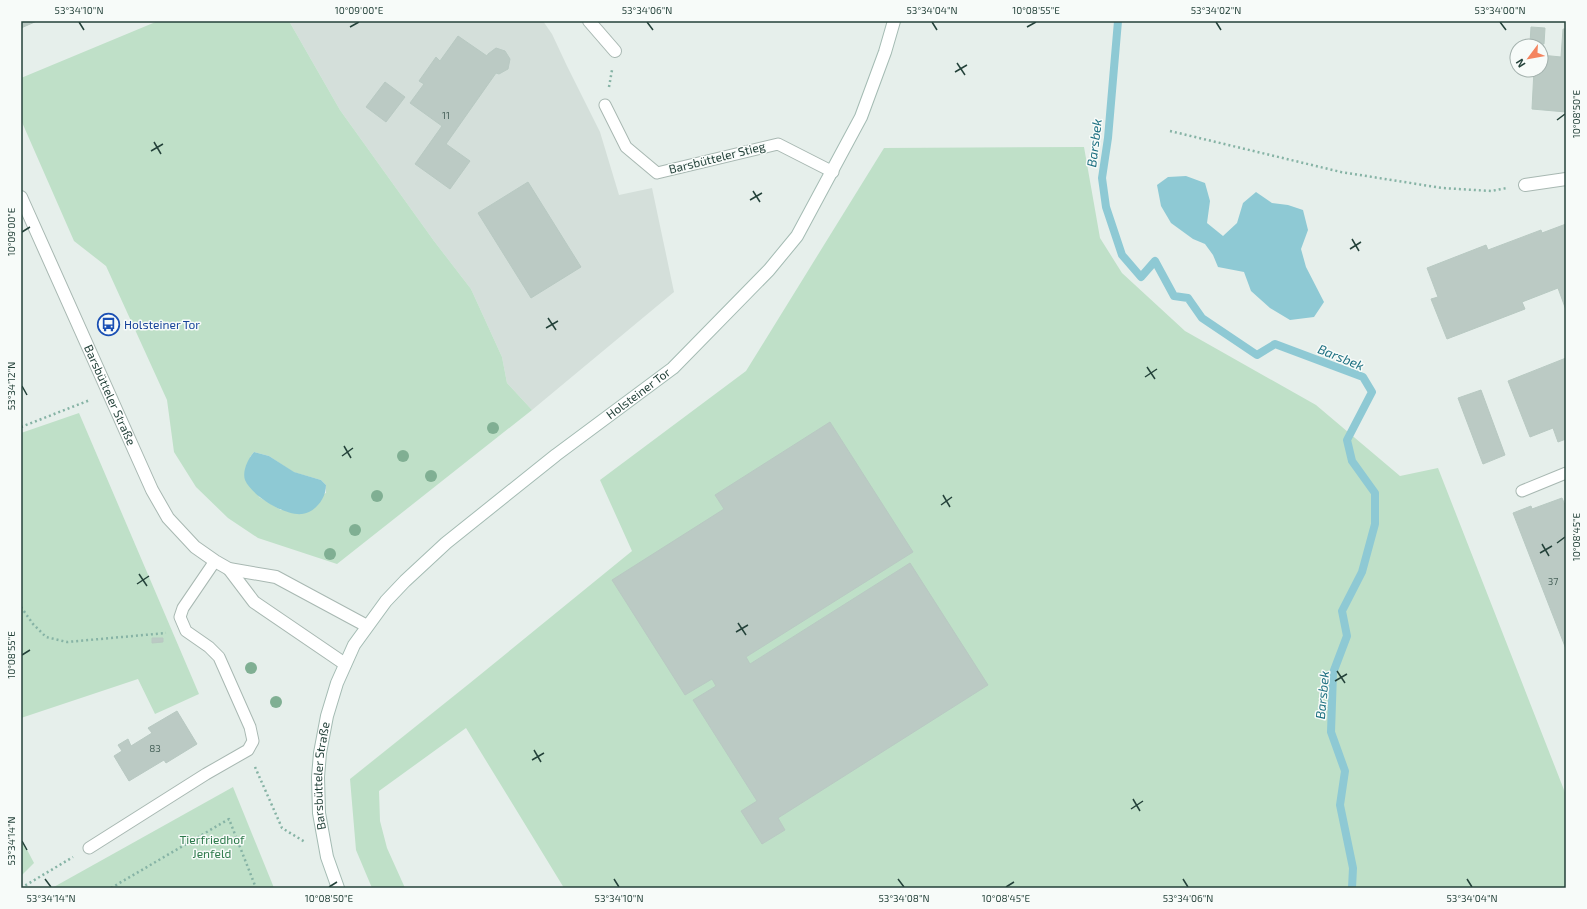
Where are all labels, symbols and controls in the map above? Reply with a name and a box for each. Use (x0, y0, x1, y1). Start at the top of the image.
text: 53°34'10"N (55, 4, 103, 16)
text: 10°09'00"E (335, 4, 384, 16)
text: 53°34'06"N (622, 4, 672, 16)
text: 53°34'04"N (906, 4, 958, 16)
text: 10°08'55"E (1012, 4, 1060, 16)
text: 53°34'02"N (1191, 4, 1241, 16)
text: 53°34'00"N (1475, 4, 1525, 16)
north arrow (1509, 38, 1549, 78)
text: N (1512, 57, 1528, 70)
text: 10°08'50"E (1570, 89, 1582, 138)
house number: 11 (442, 109, 450, 121)
water label: Barsbek (1083, 118, 1105, 168)
street label: Barsbütteler Stieg (667, 138, 767, 176)
text: 10°09'00"E (5, 207, 17, 256)
bus stop icon: Holsteiner Tor (96, 312, 122, 338)
place label: Holsteiner Tor (124, 317, 200, 331)
water label: Barsbek (1316, 341, 1367, 374)
street label: Barsbütteler Straße (82, 342, 139, 447)
text: 53°34'12"N (5, 362, 17, 410)
street label: Holsteiner Tor (603, 364, 673, 421)
text: 10°08'45"E (1570, 512, 1582, 561)
house number: 37 (1548, 575, 1558, 587)
text: 10°08'55"E (5, 631, 17, 679)
water label: Barsbek (1312, 670, 1332, 720)
street label: Barsbütteler Straße (310, 720, 332, 831)
house number: 83 (149, 742, 161, 754)
text: 53°34'14"N (5, 817, 17, 865)
park label: Tierfriedhof Jenfeld (179, 832, 245, 860)
text: 53°34'14"N (27, 892, 75, 904)
text: 10°08'50"E (305, 892, 354, 904)
text: 53°34'10"N (595, 892, 643, 904)
text: 53°34'08"N (879, 892, 930, 904)
text: 10°08'45"E (982, 892, 1031, 904)
text: 53°34'06"N (1163, 892, 1213, 904)
text: 53°34'04"N (1446, 892, 1498, 904)

